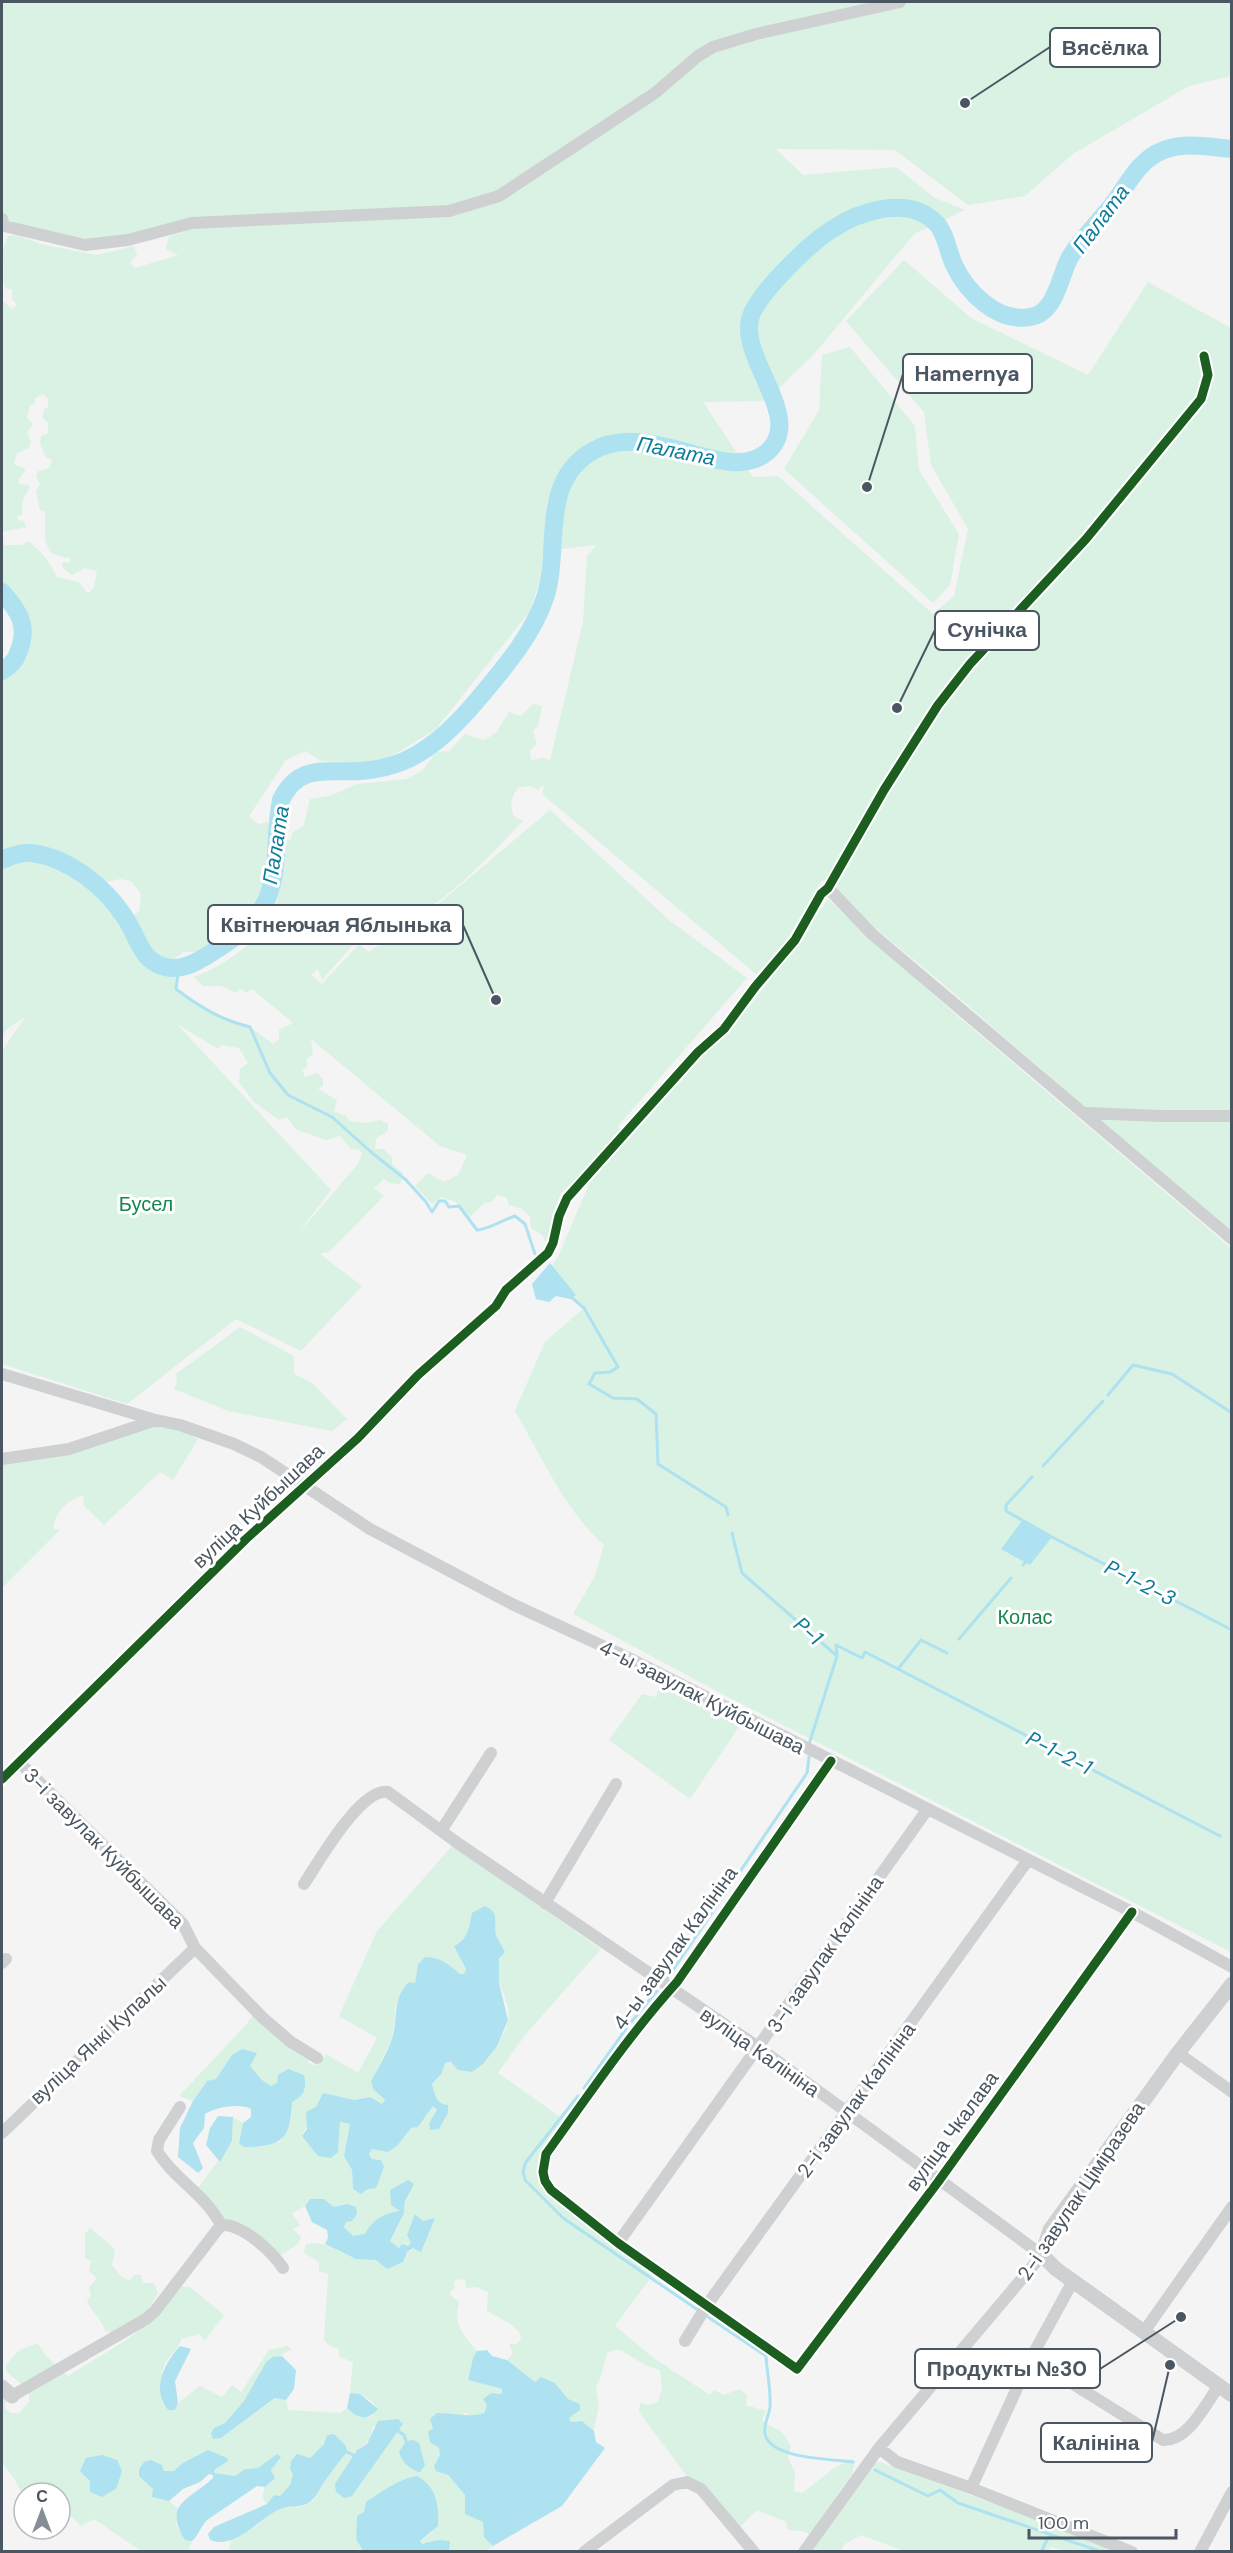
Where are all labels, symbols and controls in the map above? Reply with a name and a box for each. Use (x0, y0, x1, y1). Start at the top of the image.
callout: Вясёлка (1050, 28, 1160, 67)
text: Вясёлка (1062, 34, 1148, 62)
water label: Палата (1066, 179, 1136, 259)
callout: Hamernya (903, 354, 1032, 393)
text: Hamernya (914, 360, 1020, 388)
water label: Палата (634, 430, 718, 472)
callout: Сунічка (935, 611, 1039, 650)
text: Сунічка (947, 616, 1027, 644)
water label: Палата (256, 804, 296, 886)
callout: Квітнеючая Яблынька (208, 905, 463, 944)
text: Квітнеючая Яблынька (220, 911, 452, 939)
park label: Бусел (119, 1191, 173, 1217)
street label: вуліца Куйбышава (187, 1438, 330, 1574)
water label: P-1-2-3 (1100, 1553, 1180, 1613)
park label: Колас (997, 1604, 1053, 1630)
water label: P-1 (788, 1611, 829, 1652)
street label: 4-ы завулак Куйбышава (595, 1634, 810, 1760)
water label: P-1-2-1 (1021, 1725, 1097, 1782)
street label: 3-і завулак Куйбышава (18, 1762, 190, 1934)
street label: 4-ы завулак Калініна (607, 1860, 744, 2035)
street label: 3-і завулак Калініна (761, 1870, 889, 2038)
street label: вуліца Янкі Купалы (24, 1970, 172, 2110)
street label: вуліца Калініна (695, 2001, 826, 2103)
street label: 2-і завулак Калініна (791, 2017, 922, 2183)
street label: вуліца Чкалава (900, 2065, 1005, 2196)
street label: 2-і завулак Ціміразева (1011, 2096, 1151, 2285)
callout: Продукты №30 (915, 2349, 1100, 2388)
text: Продукты №30 (927, 2355, 1087, 2383)
callout: Калініна (1041, 2423, 1152, 2462)
text: Калініна (1053, 2429, 1140, 2457)
north arrow (12, 2481, 72, 2541)
text: С (36, 2486, 48, 2507)
scale bar (1029, 2502, 1176, 2540)
text: 100 m (1038, 2511, 1089, 2535)

